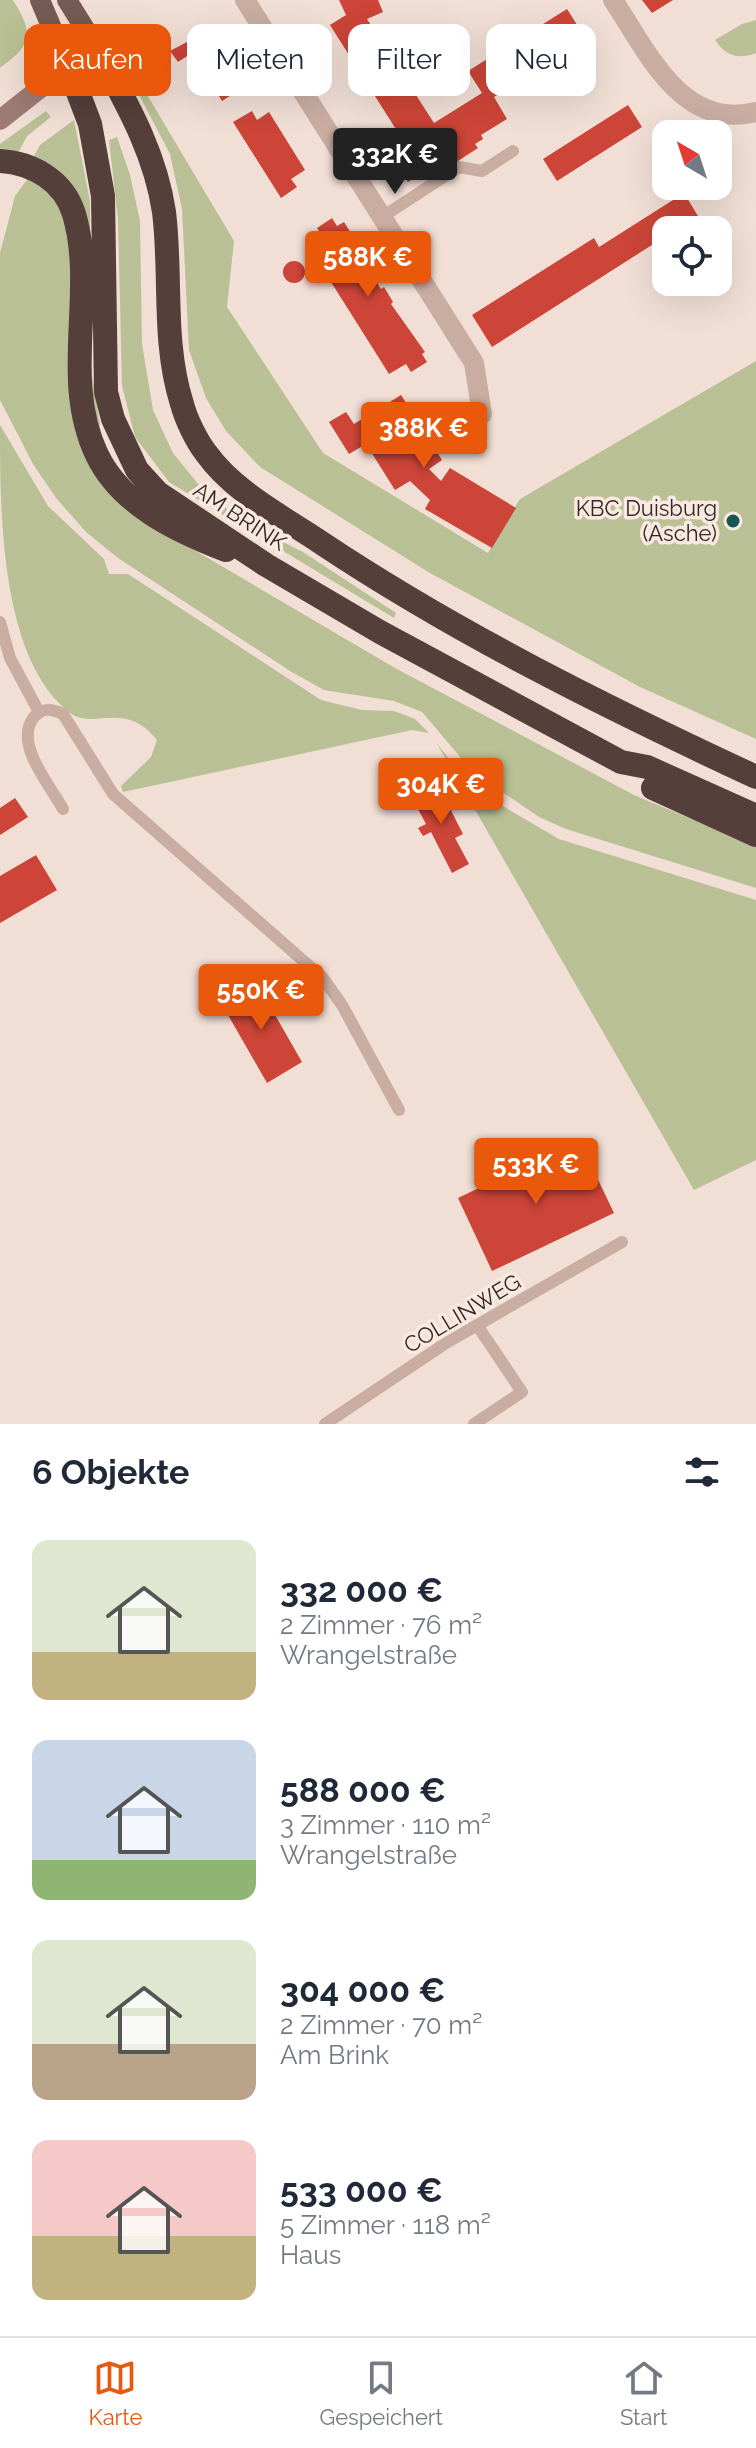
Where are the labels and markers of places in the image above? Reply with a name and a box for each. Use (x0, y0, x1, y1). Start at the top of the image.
pin: 332K € (330, 128, 460, 196)
pin: 588K € (303, 231, 433, 299)
pin: 388K € (359, 402, 489, 470)
place label: KBC Duisburg (Asche) (576, 495, 717, 546)
marker: KBC Duisburg (Asche) (724, 512, 742, 530)
pin: 304K € (376, 758, 506, 826)
pin: 550K € (196, 964, 326, 1032)
pin: 533K € (471, 1138, 601, 1206)

